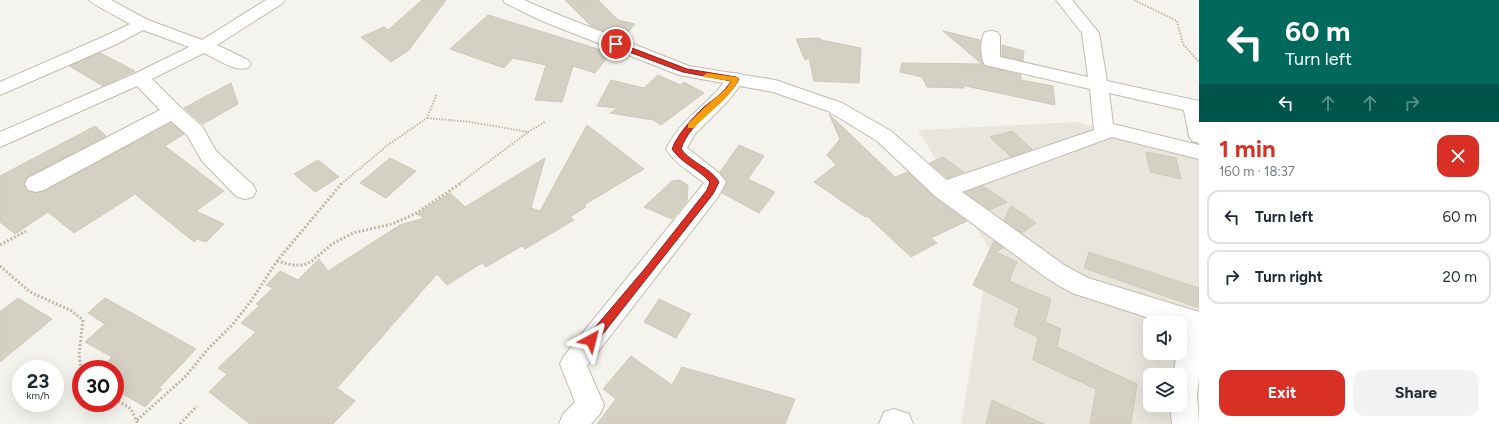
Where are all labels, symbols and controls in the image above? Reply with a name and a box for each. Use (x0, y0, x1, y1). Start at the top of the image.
text: 60 m (1285, 14, 1350, 48)
icon: left (1219, 16, 1271, 68)
pin (599, 27, 633, 61)
icon: arrive (605, 33, 627, 55)
text: Turn left (1285, 48, 1352, 70)
icon: left (1275, 92, 1297, 114)
icon: ahead (1317, 92, 1339, 114)
icon: ahead (1359, 92, 1381, 114)
icon: right (1401, 92, 1423, 114)
text: 1 min (1219, 134, 1276, 163)
button: close (1437, 135, 1479, 177)
text: 160 m · 18:37 (1219, 164, 1295, 179)
icon: left (1221, 206, 1243, 228)
text: Turn left (1255, 208, 1313, 226)
text: 60 m (1442, 208, 1477, 226)
icon: right (1221, 266, 1243, 288)
text: Turn right (1255, 268, 1323, 286)
text: 20 m (1443, 268, 1477, 286)
map controls (1143, 316, 1187, 412)
button: sound (1143, 316, 1187, 360)
position arrow (570, 319, 612, 361)
speed limit sign: 30 (72, 360, 124, 412)
button: layers (1143, 368, 1187, 412)
text: 23 (27, 369, 49, 393)
button: Exit (1219, 370, 1345, 416)
button: Share (1353, 370, 1479, 416)
text: km/h (27, 389, 49, 402)

